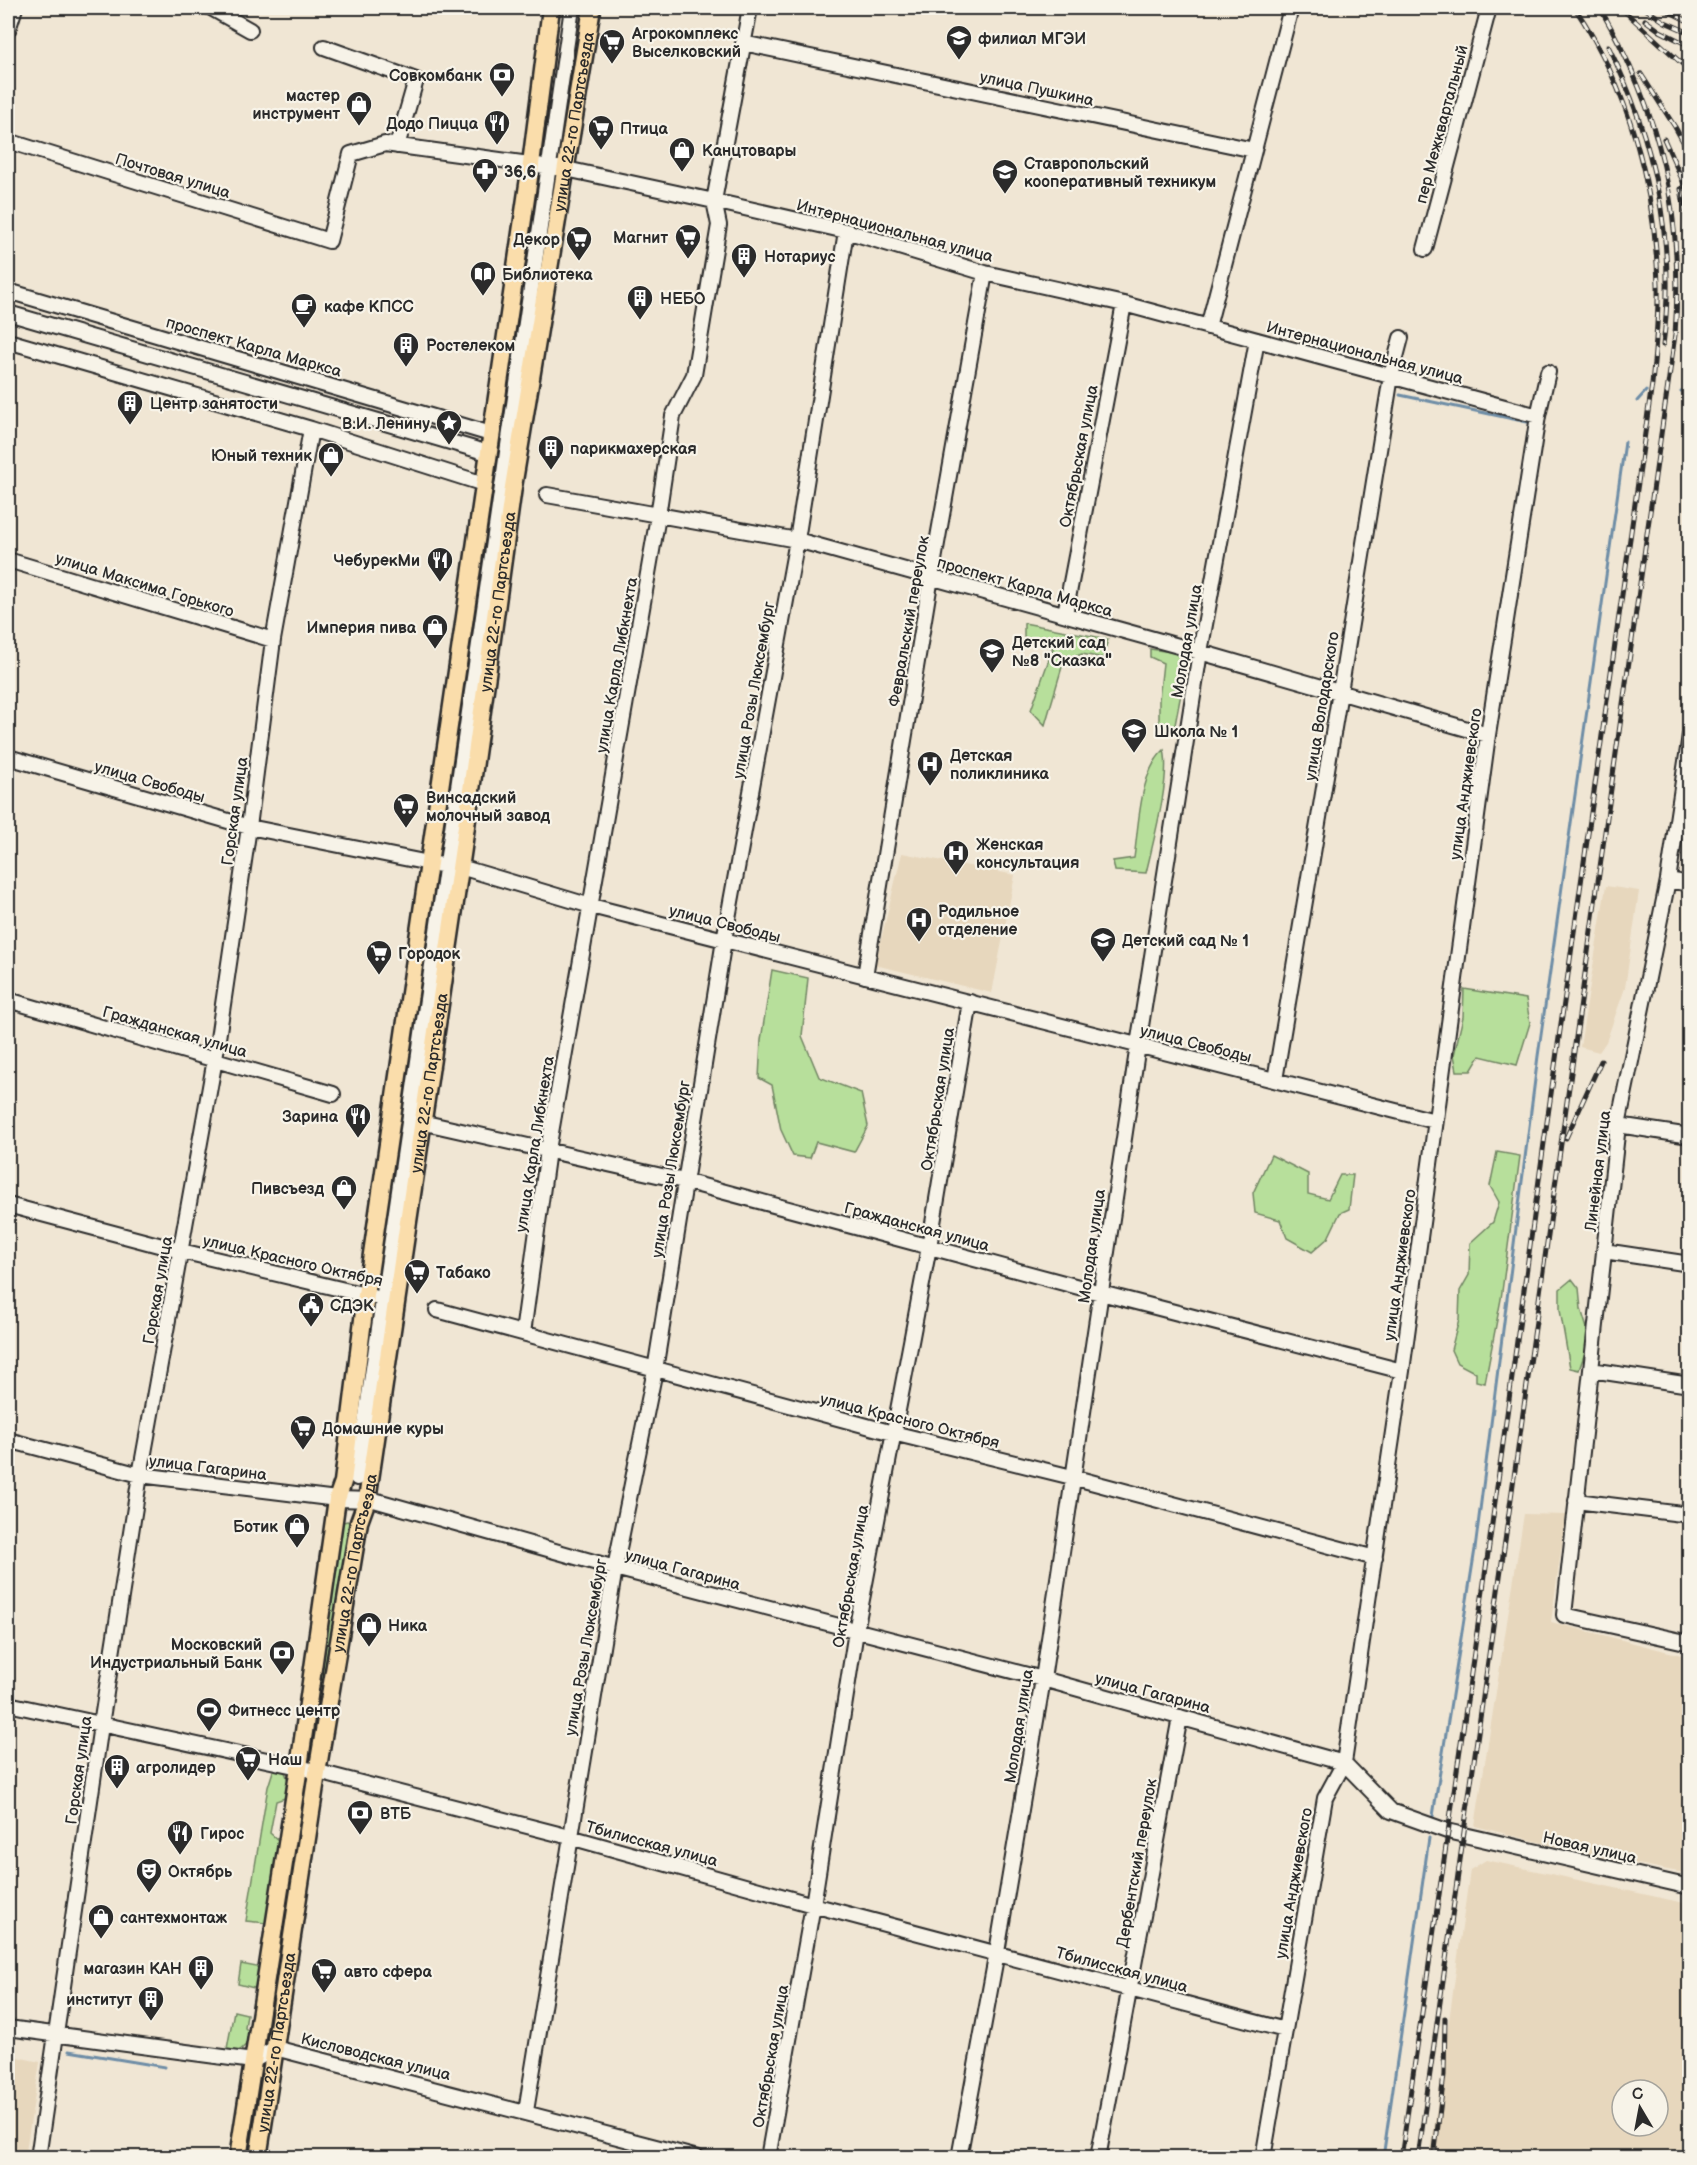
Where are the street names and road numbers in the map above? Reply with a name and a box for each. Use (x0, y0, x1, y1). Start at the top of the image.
street label: улица 22-го Партсъезда (551, 30, 599, 213)
street label: пер Межквартальный (1412, 43, 1473, 206)
street label: улица Пушкина (978, 68, 1096, 111)
street label: Почтовая улица (113, 150, 233, 203)
street label: Интернациональная улица (794, 196, 996, 267)
street label: проспект Карла Маркса (164, 313, 344, 382)
street label: Интернациональная улица (1264, 318, 1466, 389)
street label: Октябрьская улица (1056, 383, 1103, 529)
street label: улица 22-го Партсъезда (477, 510, 521, 693)
street label: Февральский переулок (885, 534, 934, 708)
street label: улица Максима Горького (53, 549, 236, 622)
street label: проспект Карла Маркса (935, 553, 1115, 622)
street label: улица Карла Либкнехта (593, 575, 642, 755)
street label: Молодая улица (1168, 582, 1207, 700)
street label: улица Розы Люксембург (730, 600, 779, 780)
street label: улица Володарского (1301, 630, 1344, 782)
street label: улица Анджиевского (1446, 707, 1487, 861)
street label: Горская улица (218, 755, 253, 867)
street label: улица Свободы (92, 758, 207, 807)
street label: улица Свободы (667, 901, 782, 947)
street label: улица 22-го Партсъезда (407, 991, 453, 1175)
street label: Гражданская улица (100, 1003, 250, 1062)
street label: улица Свободы (1138, 1021, 1253, 1067)
street label: Октябрьская улица (918, 1026, 959, 1172)
street label: улица Карла Либкнехта (512, 1054, 559, 1234)
street label: улица Розы Люксембург (648, 1079, 695, 1259)
street label: Линейная улица (1581, 1109, 1615, 1234)
street label: Молодая улица (1075, 1187, 1110, 1305)
street label: улица Анджиевского (1380, 1188, 1421, 1342)
street label: Гражданская улица (842, 1199, 992, 1256)
street label: улица Красного Октября (201, 1231, 385, 1291)
street label: Горская улица (140, 1234, 177, 1346)
street label: улица Красного Октября (818, 1390, 1001, 1453)
street label: улица Гагарина (148, 1452, 268, 1485)
street label: улица 22-го Партсъезда (329, 1472, 382, 1654)
street label: Октябрьская улица (830, 1503, 874, 1649)
street label: улица Гагарина (623, 1546, 743, 1595)
street label: улица Розы Люксембург (562, 1557, 611, 1737)
street label: Молодая улица (1001, 1667, 1038, 1785)
street label: улица Гагарина (1093, 1669, 1213, 1718)
street label: Горская улица (62, 1714, 97, 1826)
street label: Дербентский переулок (1113, 1777, 1162, 1949)
street label: улица Анджиевского (1272, 1806, 1317, 1960)
street label: Тбилисская улица (584, 1818, 720, 1871)
street label: Новая улица (1541, 1828, 1639, 1869)
street label: Тбилисская улица (1054, 1944, 1190, 1997)
street label: улица 22-го Партсъезда (254, 1951, 300, 2134)
street label: Октябрьская улица (750, 1983, 794, 2129)
street label: Кисловодская улица (299, 2030, 453, 2085)

